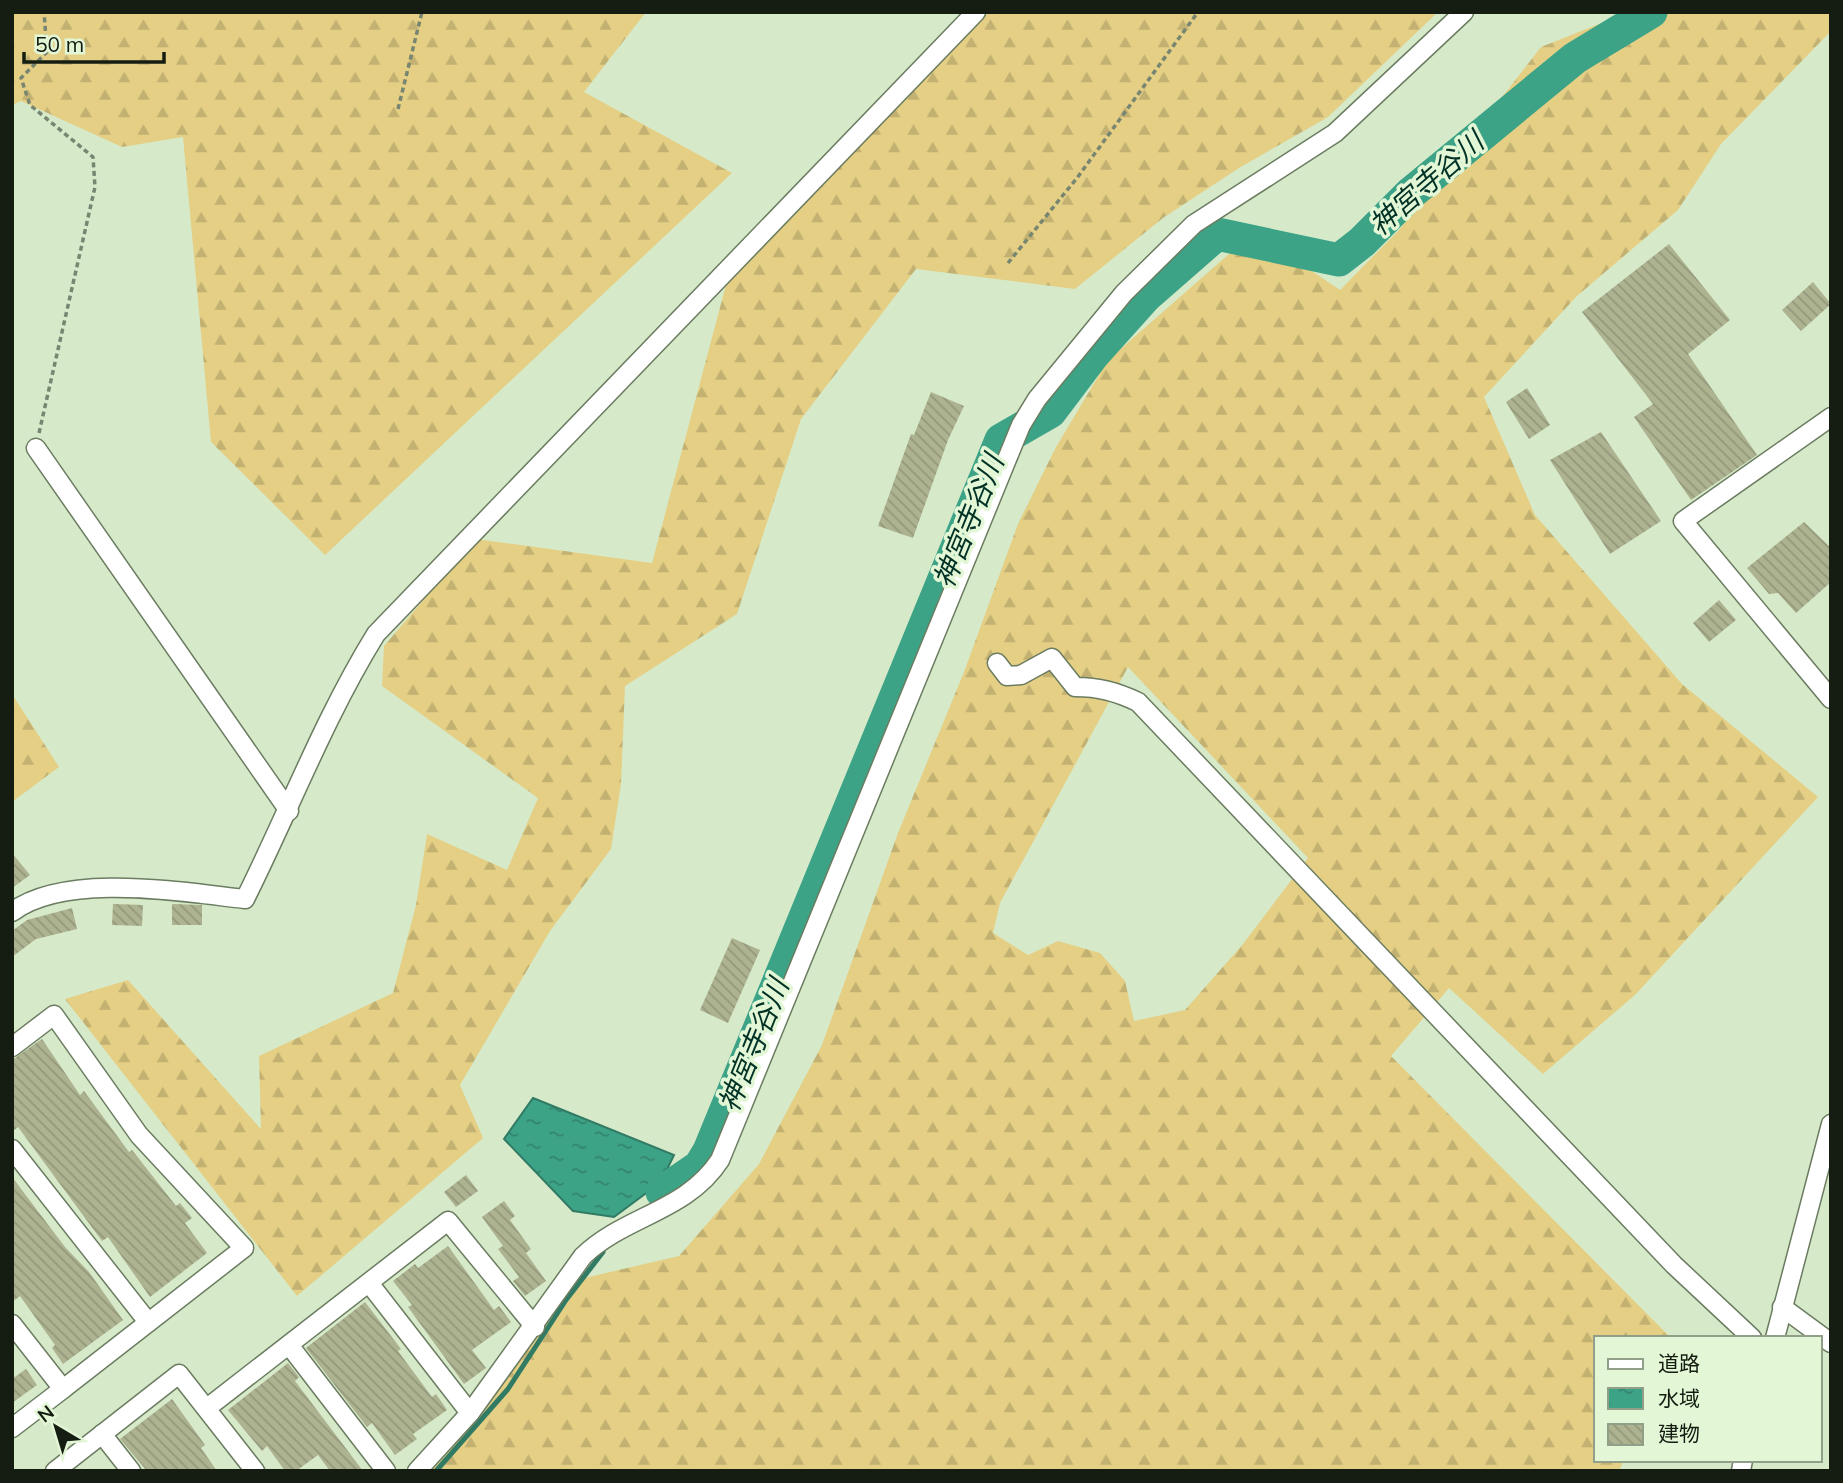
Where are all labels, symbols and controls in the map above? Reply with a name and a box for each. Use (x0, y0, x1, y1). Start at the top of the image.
scale bar (24, 21, 164, 65)
text: 50 m (35, 31, 84, 57)
water label: 神宮寺谷川 (1362, 122, 1493, 242)
water label: 神宮寺谷川 (926, 447, 1012, 592)
water label: 神宮寺谷川 (711, 971, 797, 1116)
legend (1594, 1336, 1822, 1462)
text: 道路 (1658, 1350, 1700, 1376)
text: 水域 (1658, 1385, 1700, 1411)
north arrow (21, 1392, 91, 1462)
text: N (32, 1400, 59, 1427)
text: 建物 (1658, 1420, 1700, 1446)

